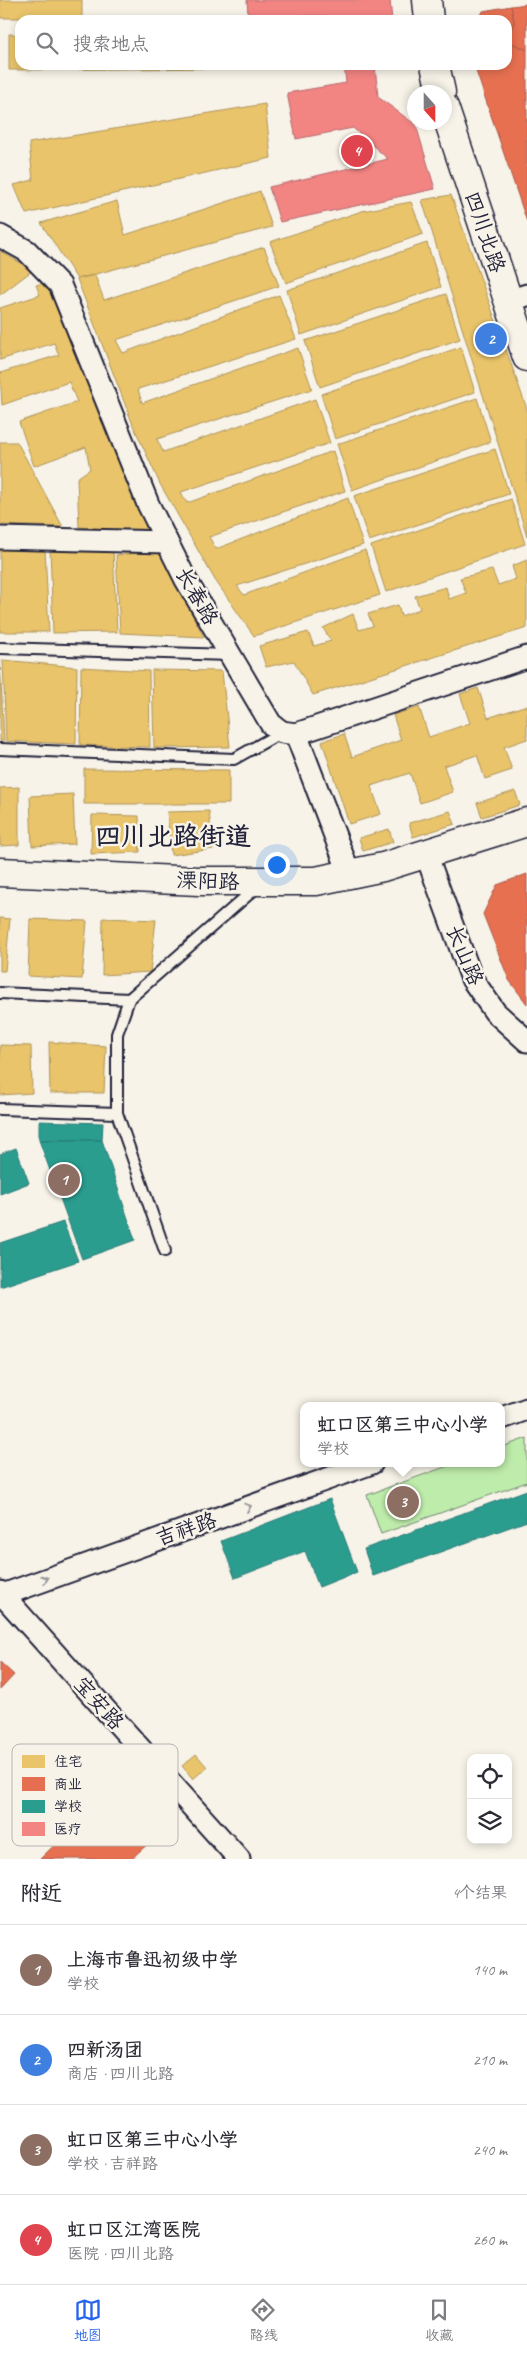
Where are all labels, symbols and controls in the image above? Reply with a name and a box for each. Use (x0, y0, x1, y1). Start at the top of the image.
search box (15, 15, 512, 70)
icon: search (33, 29, 61, 57)
text: 搜索地点 (73, 32, 149, 56)
north arrow (407, 85, 452, 130)
pin: 4 (341, 132, 373, 170)
street label: 四川北路 (459, 188, 511, 276)
pin: 2 (475, 320, 507, 358)
street label: 长春路 (170, 562, 224, 630)
district label: 四川北路街道 (95, 820, 251, 853)
your location (264, 852, 290, 878)
street label: 溧阳路 (176, 867, 240, 895)
street label: 长山路 (441, 921, 489, 989)
pin: 1 (48, 1161, 80, 1199)
popup (300, 1402, 505, 1467)
text: 虹口区第三中心小学 (317, 1413, 488, 1437)
text: 学校 (317, 1439, 349, 1459)
pin: 3 (387, 1483, 419, 1521)
one-way arrow (243, 1503, 252, 1513)
street label: 吉祥路 (152, 1506, 220, 1552)
one-way arrow (41, 1575, 49, 1585)
street label: 宝安路 (68, 1671, 130, 1735)
legend (12, 1744, 178, 1846)
text: 住宅 (54, 1753, 82, 1770)
map controls (467, 1754, 512, 1844)
button: locate (467, 1754, 512, 1799)
text: 商业 (54, 1776, 82, 1793)
text: 学校 (54, 1798, 82, 1815)
button: layers (467, 1799, 512, 1844)
text: 医疗 (54, 1821, 82, 1838)
text: 附近 (20, 1880, 62, 1906)
text: 4个结果 (452, 1883, 507, 1903)
text: 上海市鲁迅初级中学 (67, 1948, 238, 1972)
text: 1 (32, 1960, 40, 1980)
text: 140 m (473, 1960, 507, 1980)
text: 学校 (67, 1974, 99, 1994)
text: 四新汤团 (67, 2038, 143, 2062)
text: 2 (32, 2050, 40, 2070)
text: 210 m (473, 2050, 507, 2070)
text: 商店 · 四川北路 (67, 2064, 174, 2084)
text: 虹口区第三中心小学 (67, 2128, 238, 2152)
text: 3 (32, 2140, 40, 2160)
text: 240 m (473, 2140, 507, 2160)
text: 学校 · 吉祥路 (67, 2154, 158, 2174)
text: 虹口区江湾医院 (67, 2218, 200, 2242)
text: 4 (32, 2230, 40, 2250)
text: 260 m (473, 2230, 507, 2250)
text: 医院 · 四川北路 (67, 2244, 174, 2264)
tab: 地图 (74, 2296, 102, 2344)
tab: 路线 (249, 2296, 277, 2344)
tab: 收藏 (425, 2296, 453, 2344)

